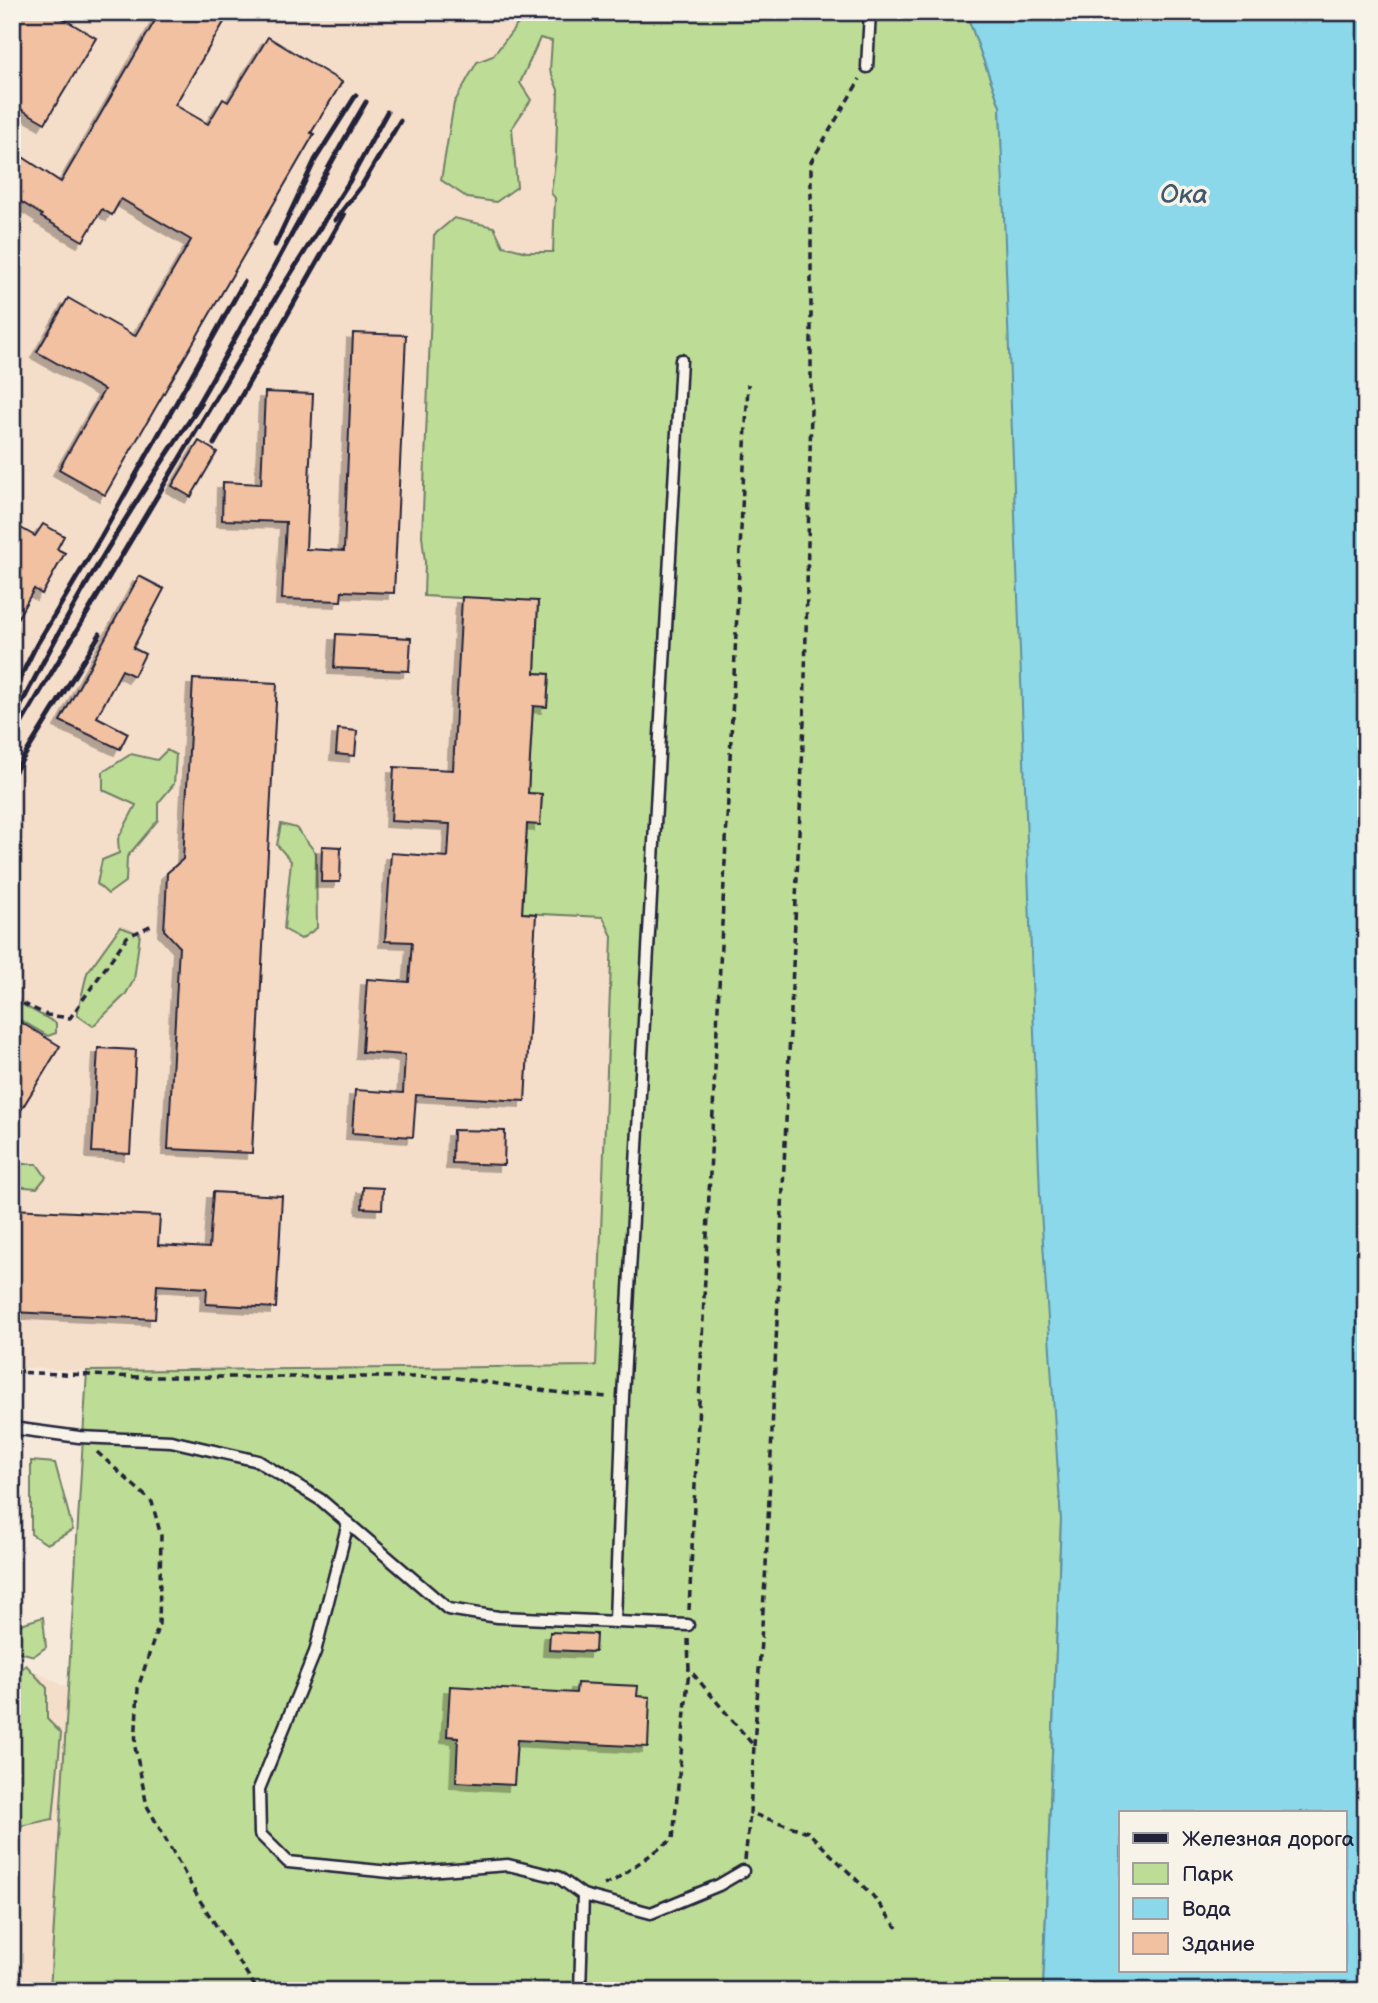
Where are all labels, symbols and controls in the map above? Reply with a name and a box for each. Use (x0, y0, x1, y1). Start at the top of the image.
water label: Ока (1160, 180, 1208, 211)
legend (1119, 1811, 1346, 1972)
text: Железная дорога (1182, 1827, 1355, 1852)
text: Парк (1182, 1862, 1233, 1887)
text: Вода (1182, 1897, 1231, 1922)
text: Здание (1182, 1932, 1255, 1957)

